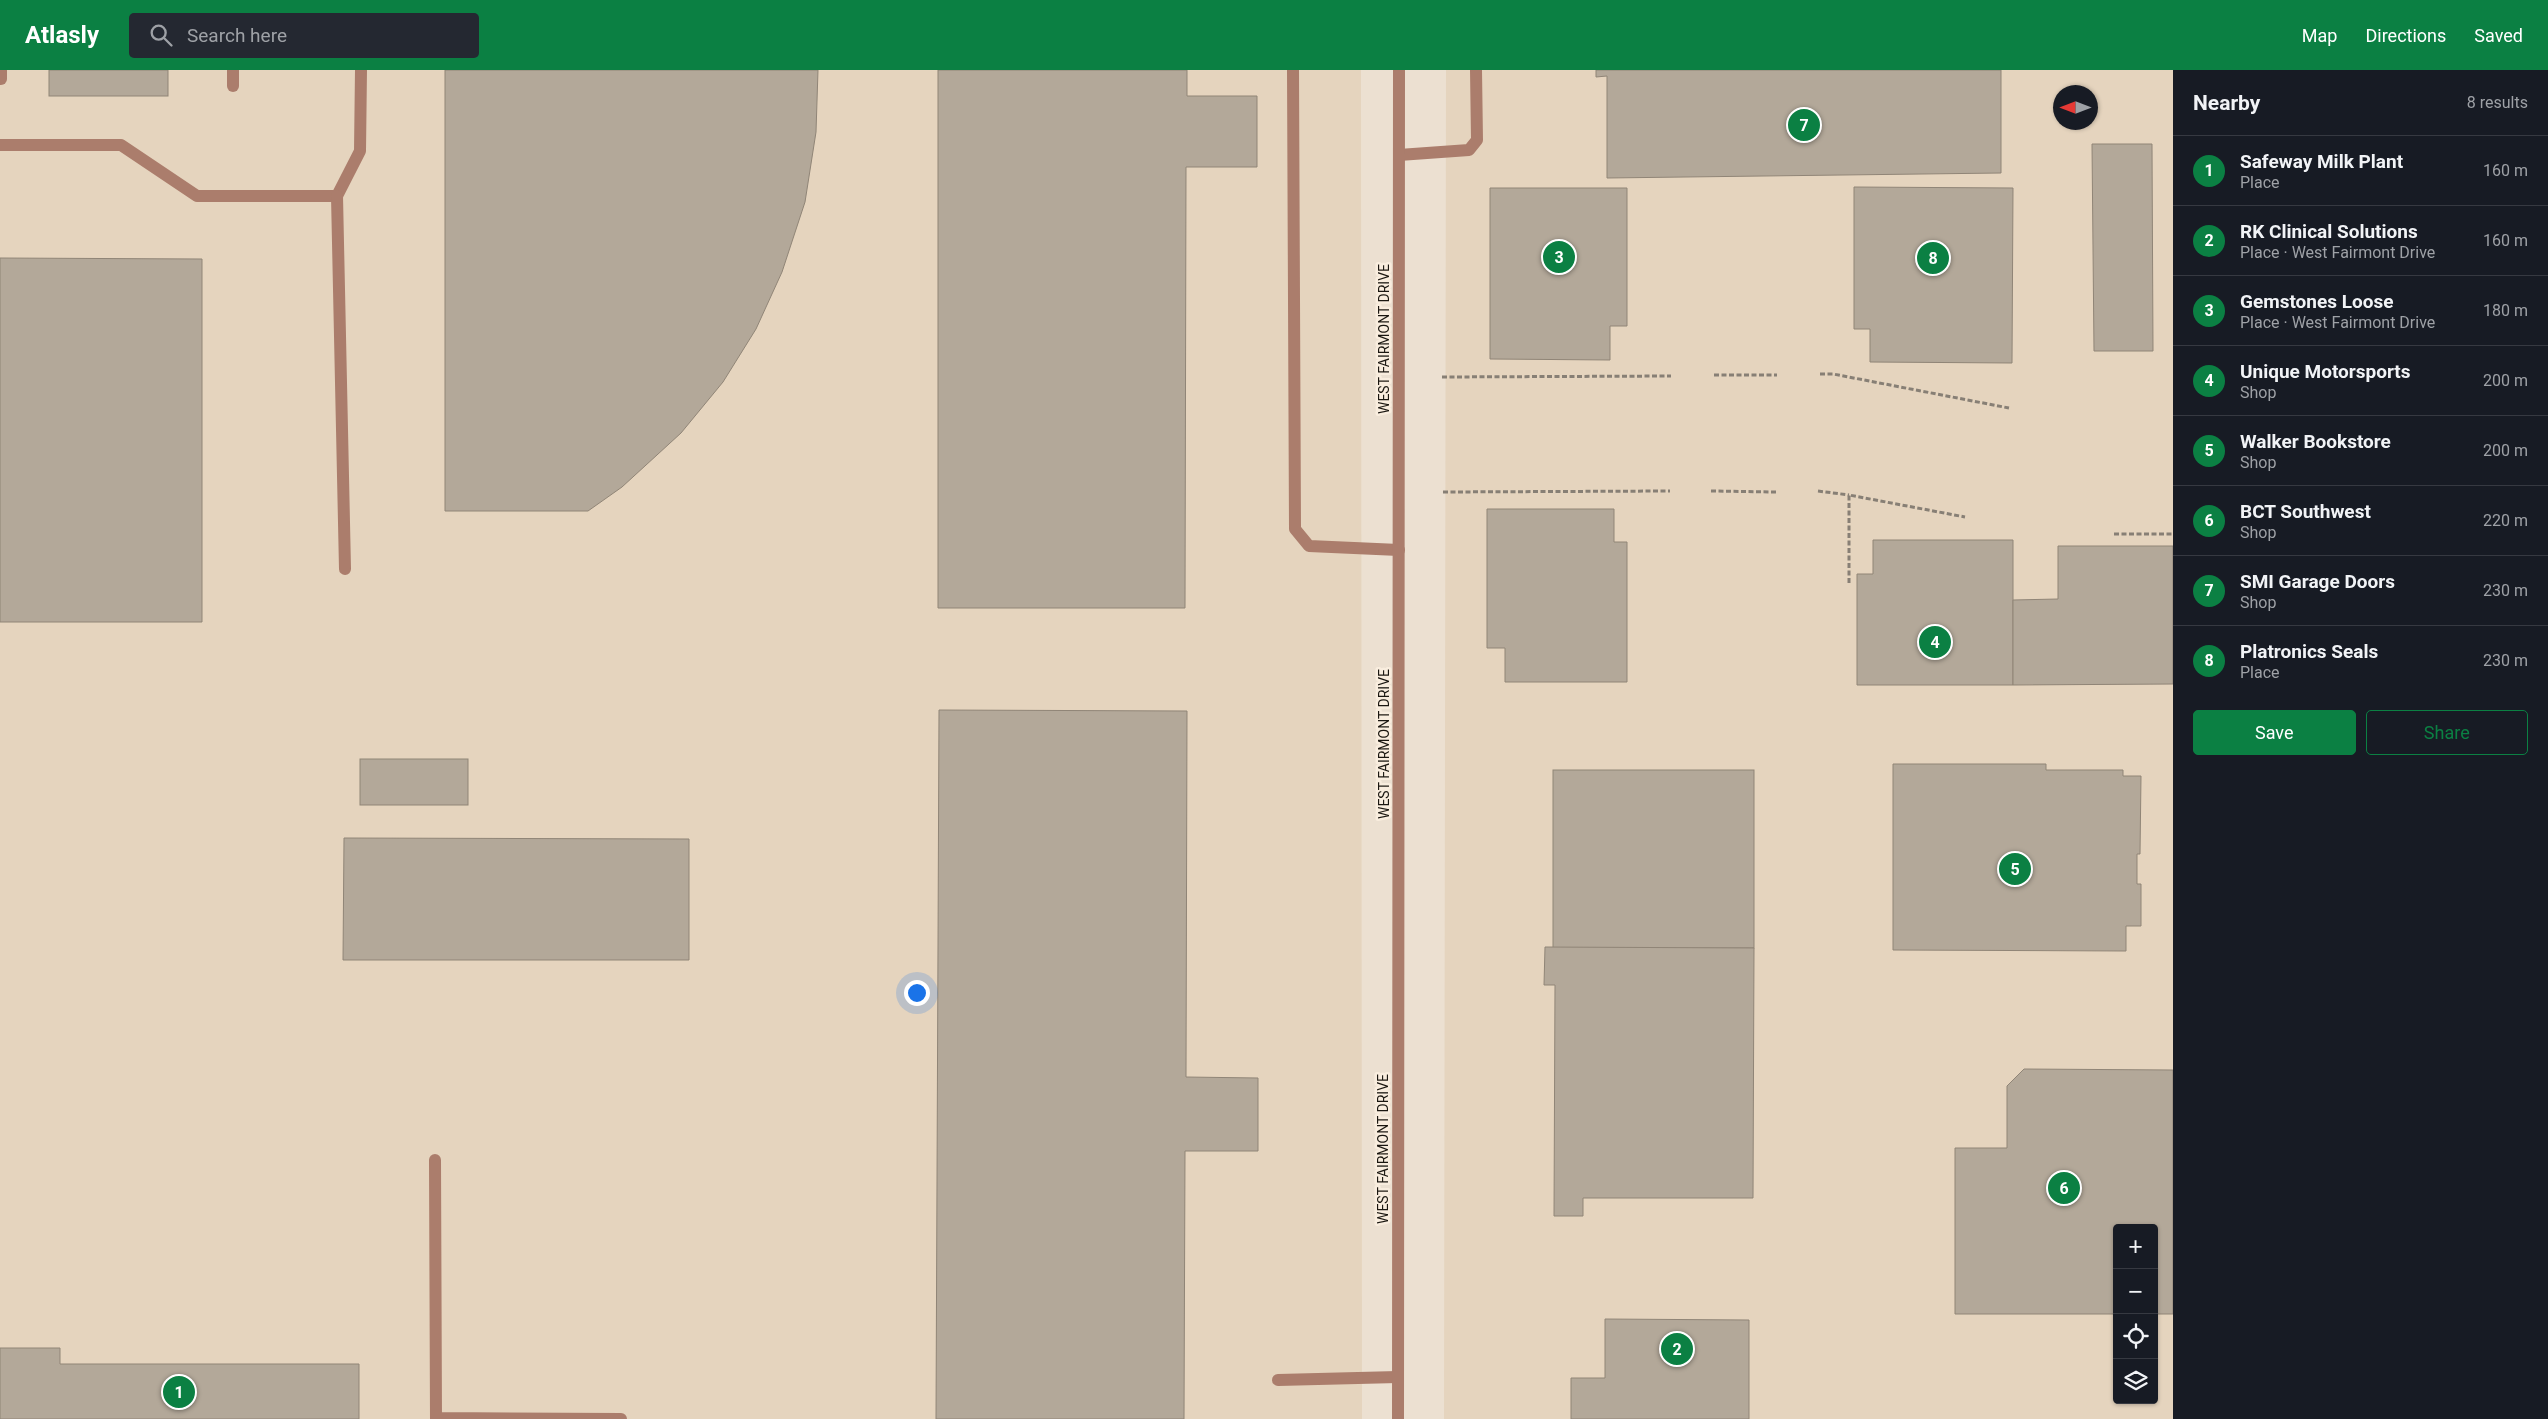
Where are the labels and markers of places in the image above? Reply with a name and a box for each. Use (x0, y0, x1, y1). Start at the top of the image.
pin: 7 (1788, 106, 1820, 144)
pin: 3 (1543, 238, 1575, 276)
pin: 8 (1917, 239, 1949, 277)
pin: 4 (1919, 623, 1951, 661)
pin: 5 (1999, 850, 2031, 888)
pin: 6 (2048, 1169, 2080, 1207)
pin: 2 (1661, 1330, 1693, 1368)
pin: 1 (163, 1373, 195, 1411)

